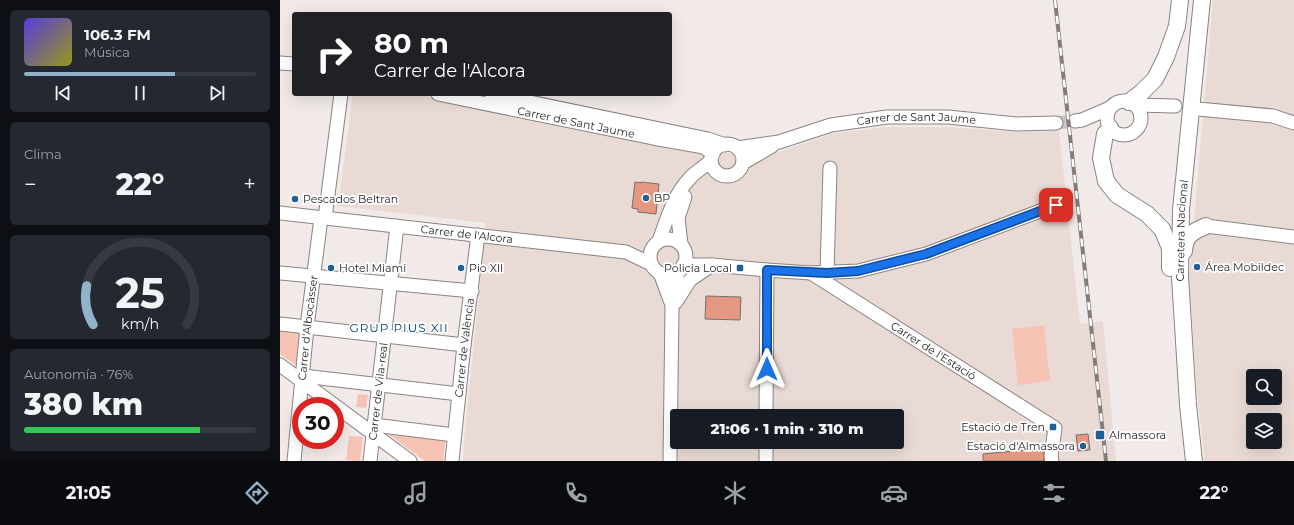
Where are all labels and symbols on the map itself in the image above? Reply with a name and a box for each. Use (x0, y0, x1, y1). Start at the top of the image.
street label: Carrer de Sant Jaume (516, 103, 636, 141)
street label: Carrer de Sant Jaume (856, 110, 977, 128)
street label: Carretera Nacional (1173, 179, 1191, 282)
pin (1039, 188, 1073, 222)
place label: BP (654, 191, 670, 205)
place label: Pescados Beltran (303, 192, 398, 206)
marker: BP (641, 193, 651, 203)
marker: Pescados Beltran (290, 194, 300, 204)
street label: Carrer de l'Alcora (420, 222, 514, 246)
place label: Área Mobildec (1205, 260, 1284, 274)
place label: Hotel Miami (339, 261, 406, 275)
place label: Pio XII (469, 261, 503, 275)
place label: Policia Local (664, 261, 732, 275)
marker: Área Mobildec (1192, 262, 1202, 272)
marker: Hotel Miami (326, 263, 336, 273)
marker: Pio XII (456, 263, 466, 273)
marker: Policia Local (735, 263, 745, 273)
street label: Carrer d'Albocàsser (295, 274, 321, 381)
street label: Carrer de València (452, 297, 477, 398)
street label: Carrer de l'Estació (888, 318, 979, 383)
district label: GRUP PIUS XII (349, 320, 449, 335)
street label: Carrer de Vila-real (365, 342, 391, 441)
position arrow (746, 348, 788, 390)
speed limit sign: 30 (292, 397, 344, 449)
place label: Estació de Tren (961, 420, 1045, 434)
marker: Estació de Tren (1048, 422, 1058, 432)
place label: Almassora (1109, 428, 1166, 442)
marker: Almassora (1094, 429, 1106, 441)
place label: Estació d'Almassora (966, 439, 1075, 453)
marker: Estació d'Almassora (1078, 441, 1088, 451)

